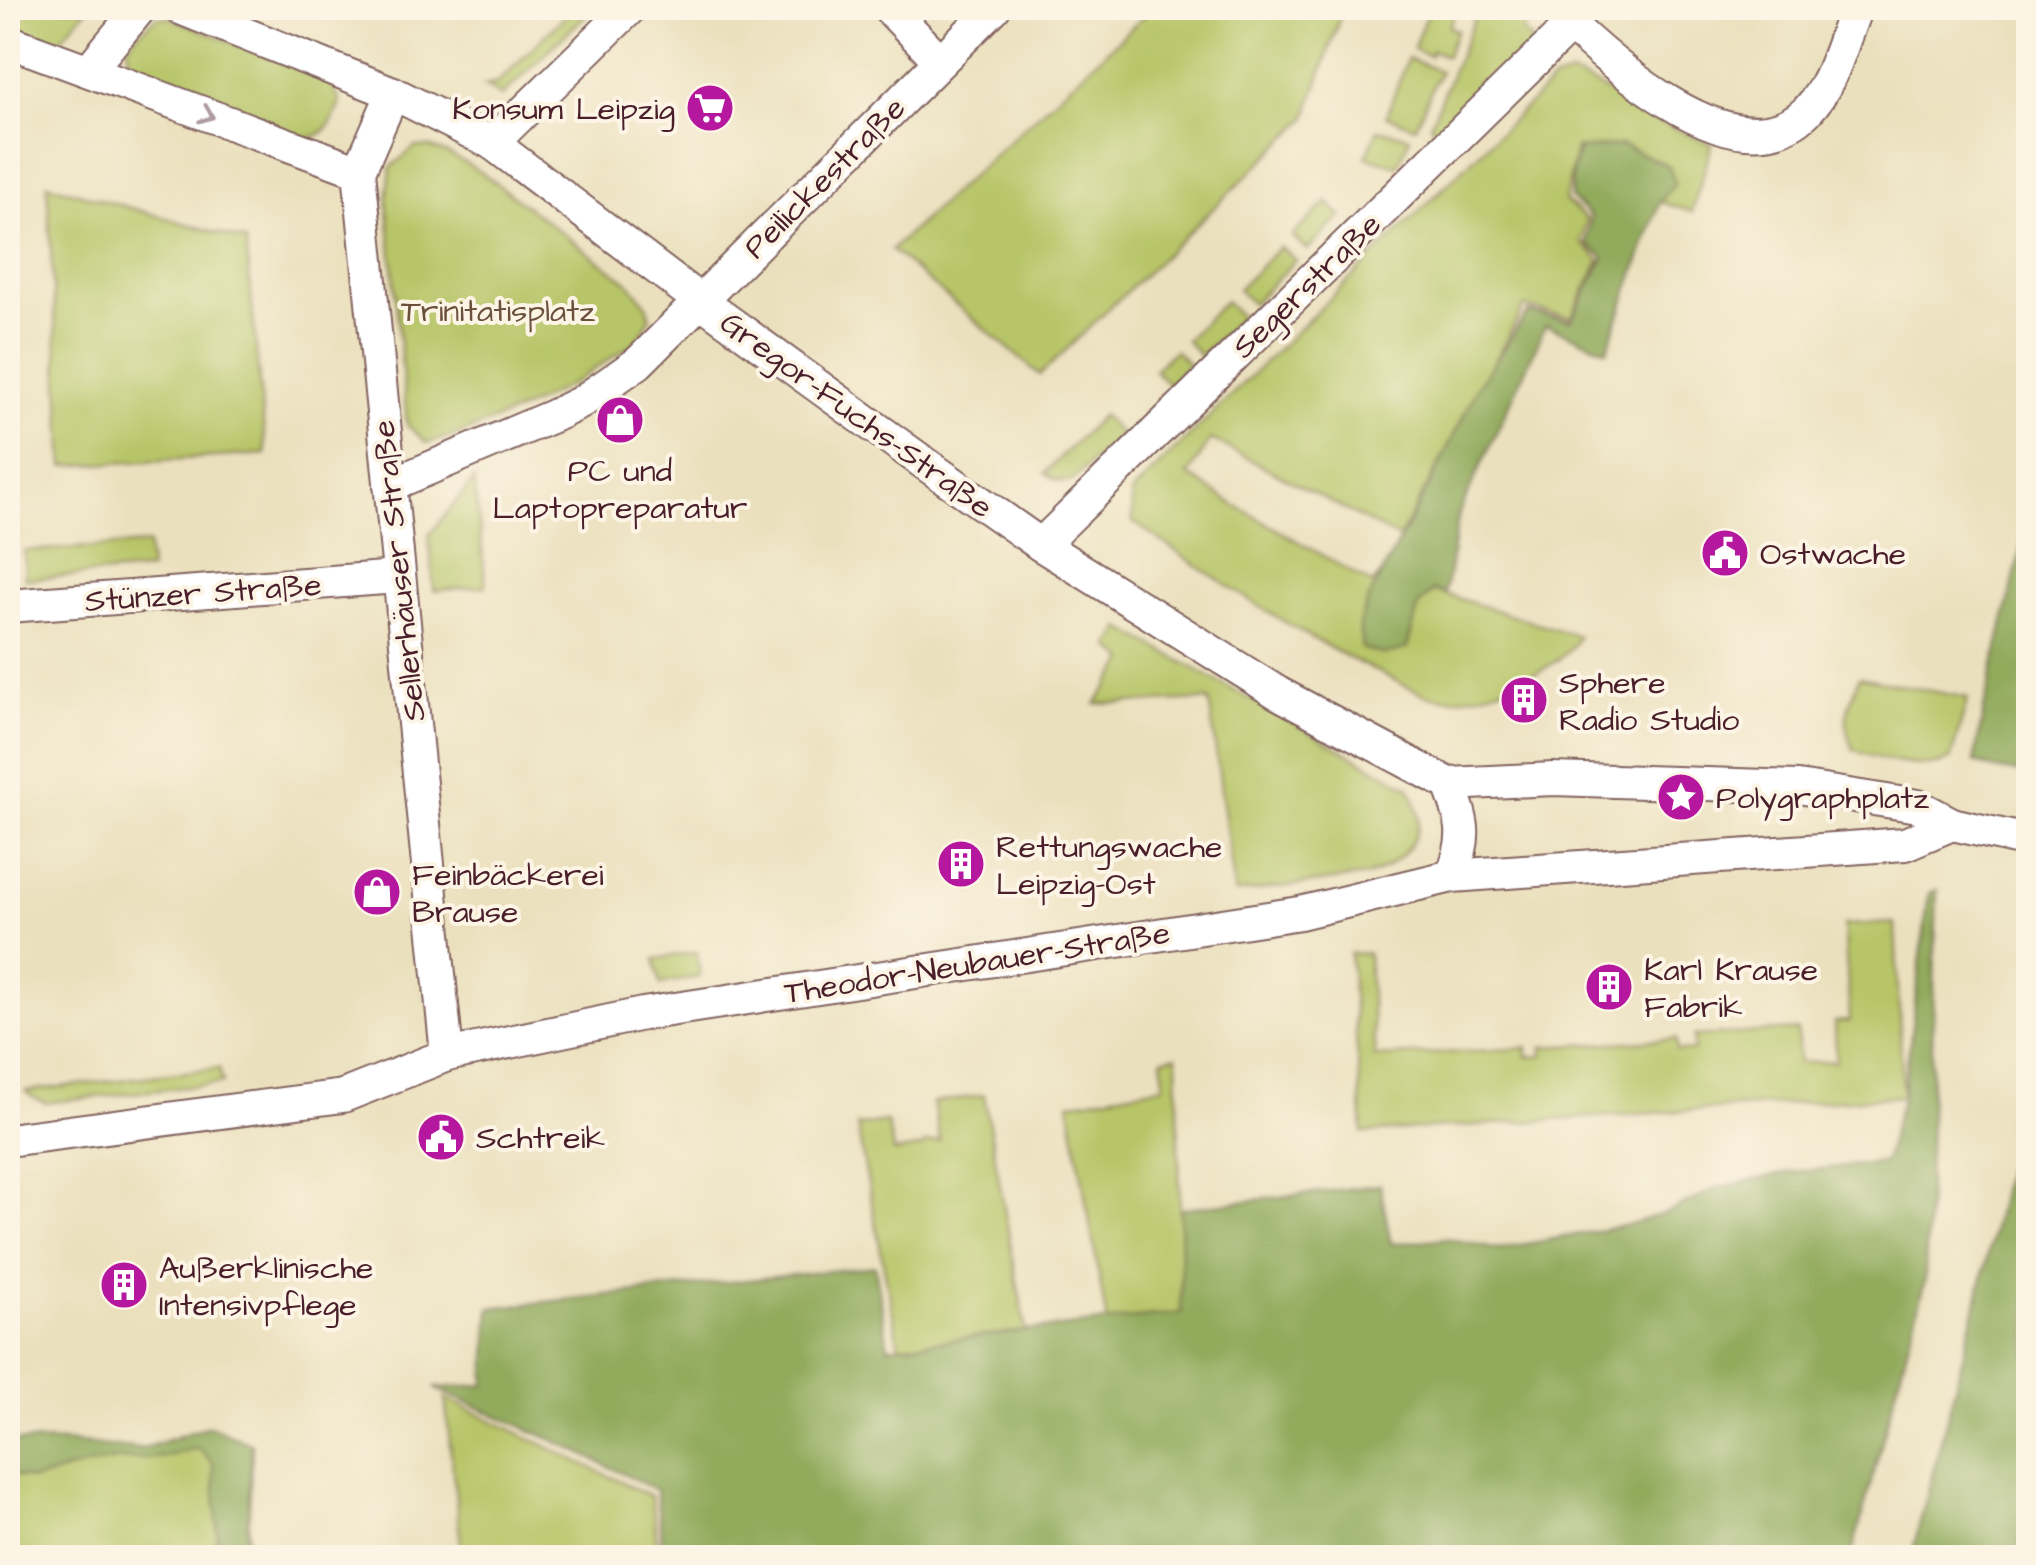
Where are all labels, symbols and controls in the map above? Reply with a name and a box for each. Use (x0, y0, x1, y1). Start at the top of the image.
supermarket icon: Konsum Leipzig (684, 82, 736, 134)
place label: Konsum Leipzig (452, 87, 675, 132)
street label: Peilickestraße (734, 87, 916, 269)
one-way arrow (197, 103, 214, 124)
street label: Segerstraße (1222, 203, 1392, 369)
park label: Trinitatisplatz (401, 289, 595, 334)
street label: Gregor-Fuchs-Straße (711, 301, 1002, 530)
shop icon: PC und Laptopreparatur (594, 394, 646, 446)
street label: Sellerhäuser Straße (361, 418, 438, 724)
place label: PC und Laptopreparatur (493, 449, 748, 531)
public building icon: Ostwache (1699, 527, 1751, 579)
place label: Ostwache (1760, 532, 1906, 577)
street label: Stünzer Straße (83, 563, 323, 624)
place label: Sphere Radio Studio (1559, 661, 1739, 743)
building icon: Sphere Radio Studio (1498, 674, 1550, 726)
place icon: Polygraphplatz (1655, 771, 1707, 823)
place label: Polygraphplatz (1716, 776, 1929, 821)
place label: Rettungswache Leipzig-Ost (996, 825, 1222, 907)
building icon: Rettungswache Leipzig-Ost (935, 838, 987, 890)
place label: Feinbäckerei Brause (412, 853, 604, 935)
shop icon: Feinbäckerei Brause (351, 866, 403, 918)
street label: Theodor-Neubauer-Straße (781, 911, 1173, 1016)
place label: Karl Krause Fabrik (1644, 948, 1818, 1030)
building icon: Karl Krause Fabrik (1583, 961, 1635, 1013)
public building icon: Schtreik (415, 1111, 467, 1163)
place label: Schtreik (476, 1116, 605, 1161)
place label: Außerklinische Intensivpflege (159, 1246, 373, 1328)
building icon: Außerklinische Intensivpflege (98, 1259, 150, 1311)

